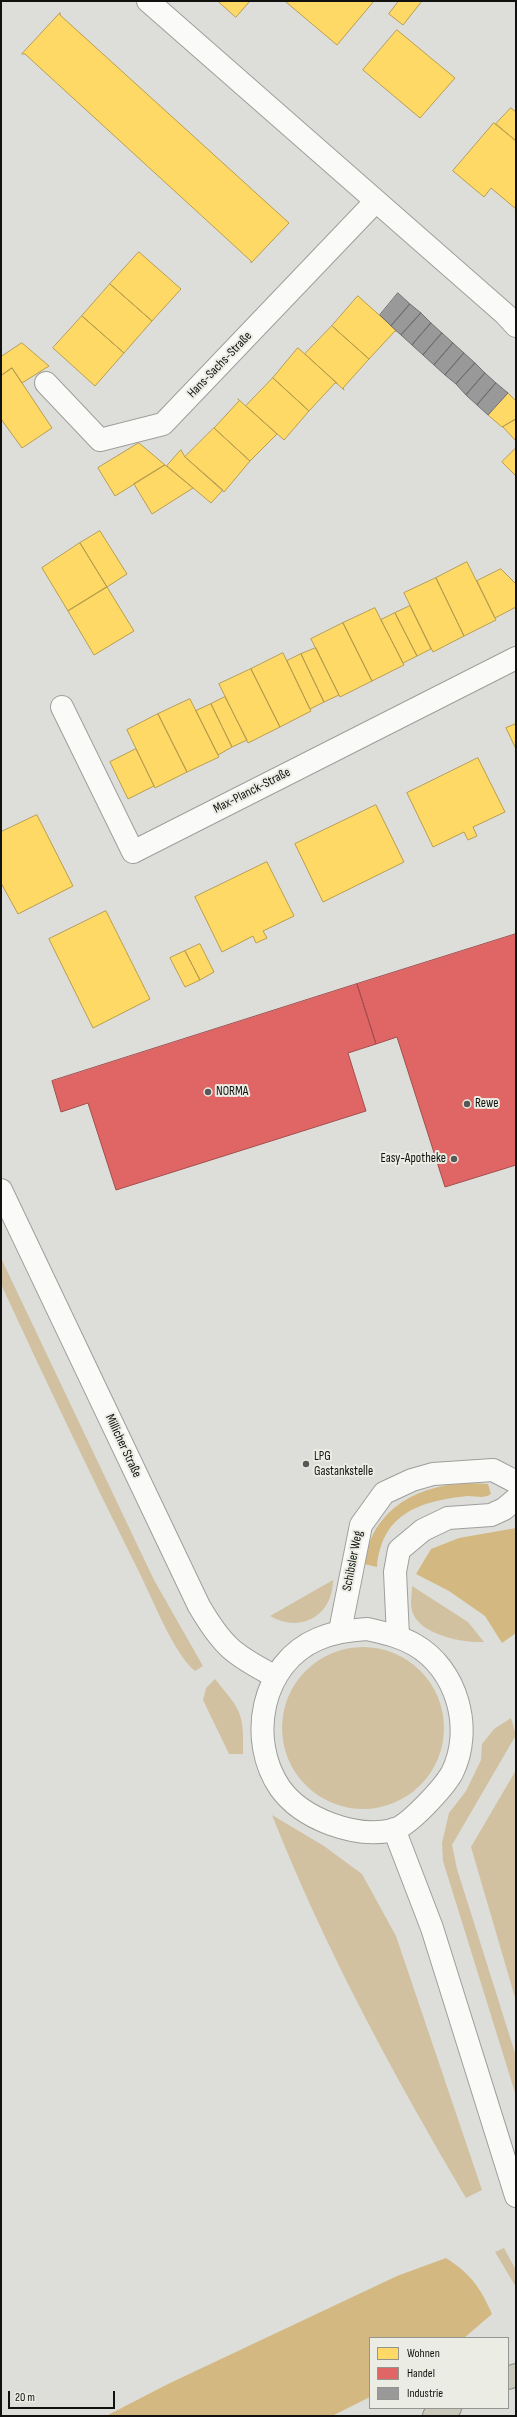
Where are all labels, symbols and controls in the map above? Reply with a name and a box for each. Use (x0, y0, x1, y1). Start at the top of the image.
street label: Hans-Sachs-Straße (185, 329, 255, 401)
street label: Max-Planck-Straße (211, 765, 293, 817)
place label: NORMA (216, 1084, 248, 1100)
marker: NORMA (203, 1087, 213, 1097)
place label: Rewe (475, 1096, 499, 1112)
marker: Rewe (462, 1099, 472, 1109)
place label: Easy-Apotheke (380, 1151, 446, 1167)
marker: Easy-Apotheke (449, 1154, 459, 1164)
street label: Millicher Straße (102, 1412, 144, 1480)
place label: LPG Gastankstelle (314, 1449, 373, 1480)
marker: LPG Gastankstelle (301, 1459, 311, 1469)
street label: Schibsler Weg (340, 1530, 366, 1592)
legend (369, 2337, 509, 2409)
text: Wohnen (407, 2346, 440, 2361)
text: Handel (407, 2366, 435, 2381)
scale bar (10, 2383, 117, 2409)
text: Industrie (407, 2386, 443, 2401)
text: 20 m (15, 2390, 35, 2405)

